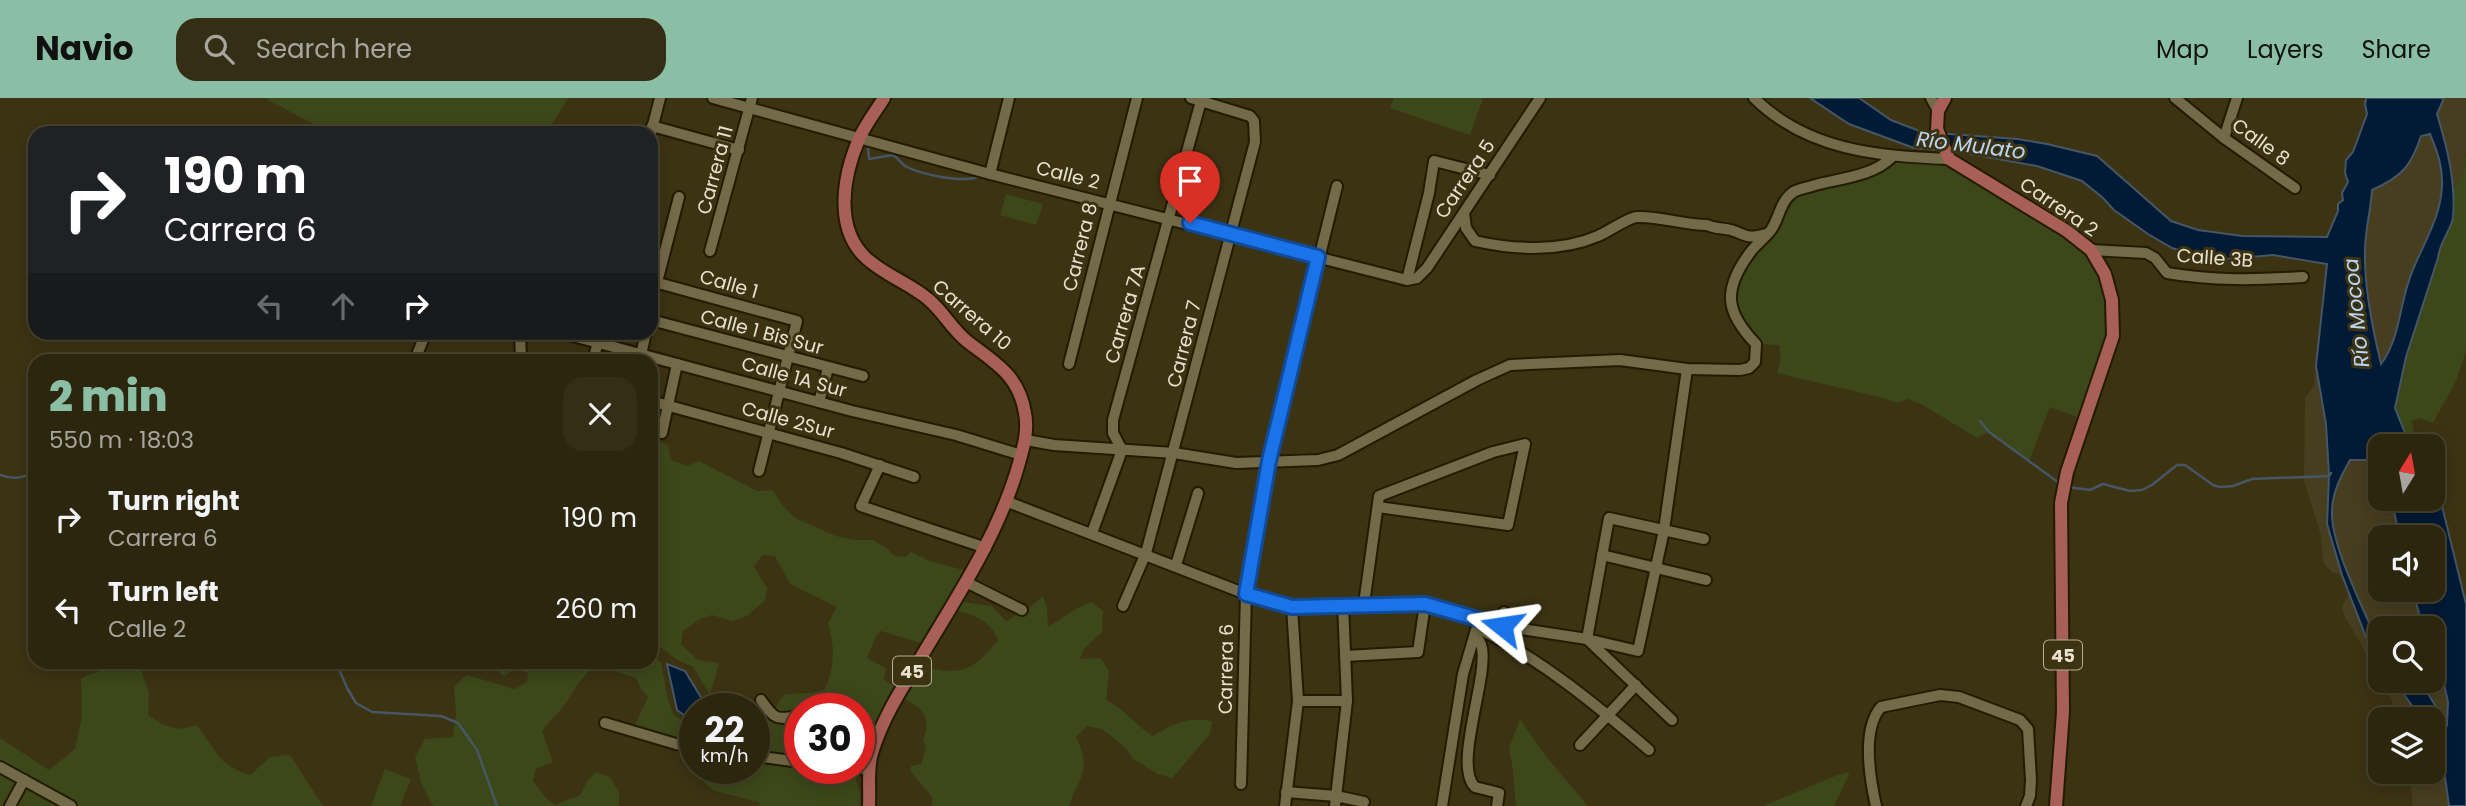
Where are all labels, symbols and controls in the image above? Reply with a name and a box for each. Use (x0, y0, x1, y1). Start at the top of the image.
search box (176, 18, 666, 81)
text: Navio (35, 25, 134, 72)
icon: search (200, 30, 238, 68)
text: Search here (256, 31, 412, 67)
text: Map (2156, 33, 2209, 66)
text: Layers (2247, 33, 2323, 66)
text: Share (2361, 33, 2431, 66)
street label: Calle 8 (2226, 112, 2296, 172)
street label: Carrera 11 (690, 123, 740, 217)
water label: Río Mulato (1915, 124, 2027, 166)
street label: Carrera 5 (1429, 134, 1501, 224)
text: 190 m (164, 142, 307, 210)
pin (1160, 151, 1220, 223)
icon: right (49, 154, 140, 245)
street label: Calle 2 (1033, 154, 1103, 196)
icon: arrive (1171, 162, 1209, 200)
street label: Carrera 2 (2014, 171, 2104, 243)
street label: Carrera 8 (1056, 200, 1104, 294)
text: Carrera 6 (164, 207, 316, 252)
street label: Calle 3B (2176, 242, 2254, 274)
water label: Río Mocoa (2336, 257, 2376, 369)
street label: Carrera 7A (1098, 261, 1152, 367)
street label: Calle 1 (697, 263, 761, 305)
street label: Carrera 10 (927, 273, 1017, 357)
icon: left (251, 287, 289, 325)
icon: ahead (324, 287, 362, 325)
icon: right (397, 287, 435, 325)
street label: Carrera 7 (1160, 298, 1208, 390)
street label: Calle 1 Bis Sur (697, 303, 827, 361)
street label: Calle 1A Sur (738, 350, 850, 404)
text: 2 min (49, 367, 167, 426)
button: close (563, 377, 637, 451)
street label: Calle 2Sur (739, 395, 837, 445)
text: 550 m · 18:03 (49, 424, 194, 456)
north arrow (2368, 434, 2445, 511)
map controls (2368, 434, 2445, 784)
text: Turn right (108, 483, 240, 519)
icon: right (49, 500, 87, 538)
text: 190 m (562, 500, 637, 536)
text: Carrera 6 (108, 522, 218, 554)
button: sound (2368, 525, 2445, 602)
text: Turn left (108, 574, 219, 610)
position arrow (1465, 589, 1539, 663)
icon: left (49, 591, 87, 629)
text: 260 m (555, 591, 637, 627)
text: Calle 2 (108, 613, 186, 645)
button: search (2368, 616, 2445, 693)
street label: Carrera 6 (1212, 623, 1240, 715)
road number: 45 (2044, 640, 2082, 670)
road number: 45 (893, 656, 931, 686)
speed limit sign: 30 (784, 693, 875, 784)
text: 22 (705, 705, 744, 754)
button: layers (2368, 707, 2445, 784)
text: km/h (701, 743, 748, 768)

